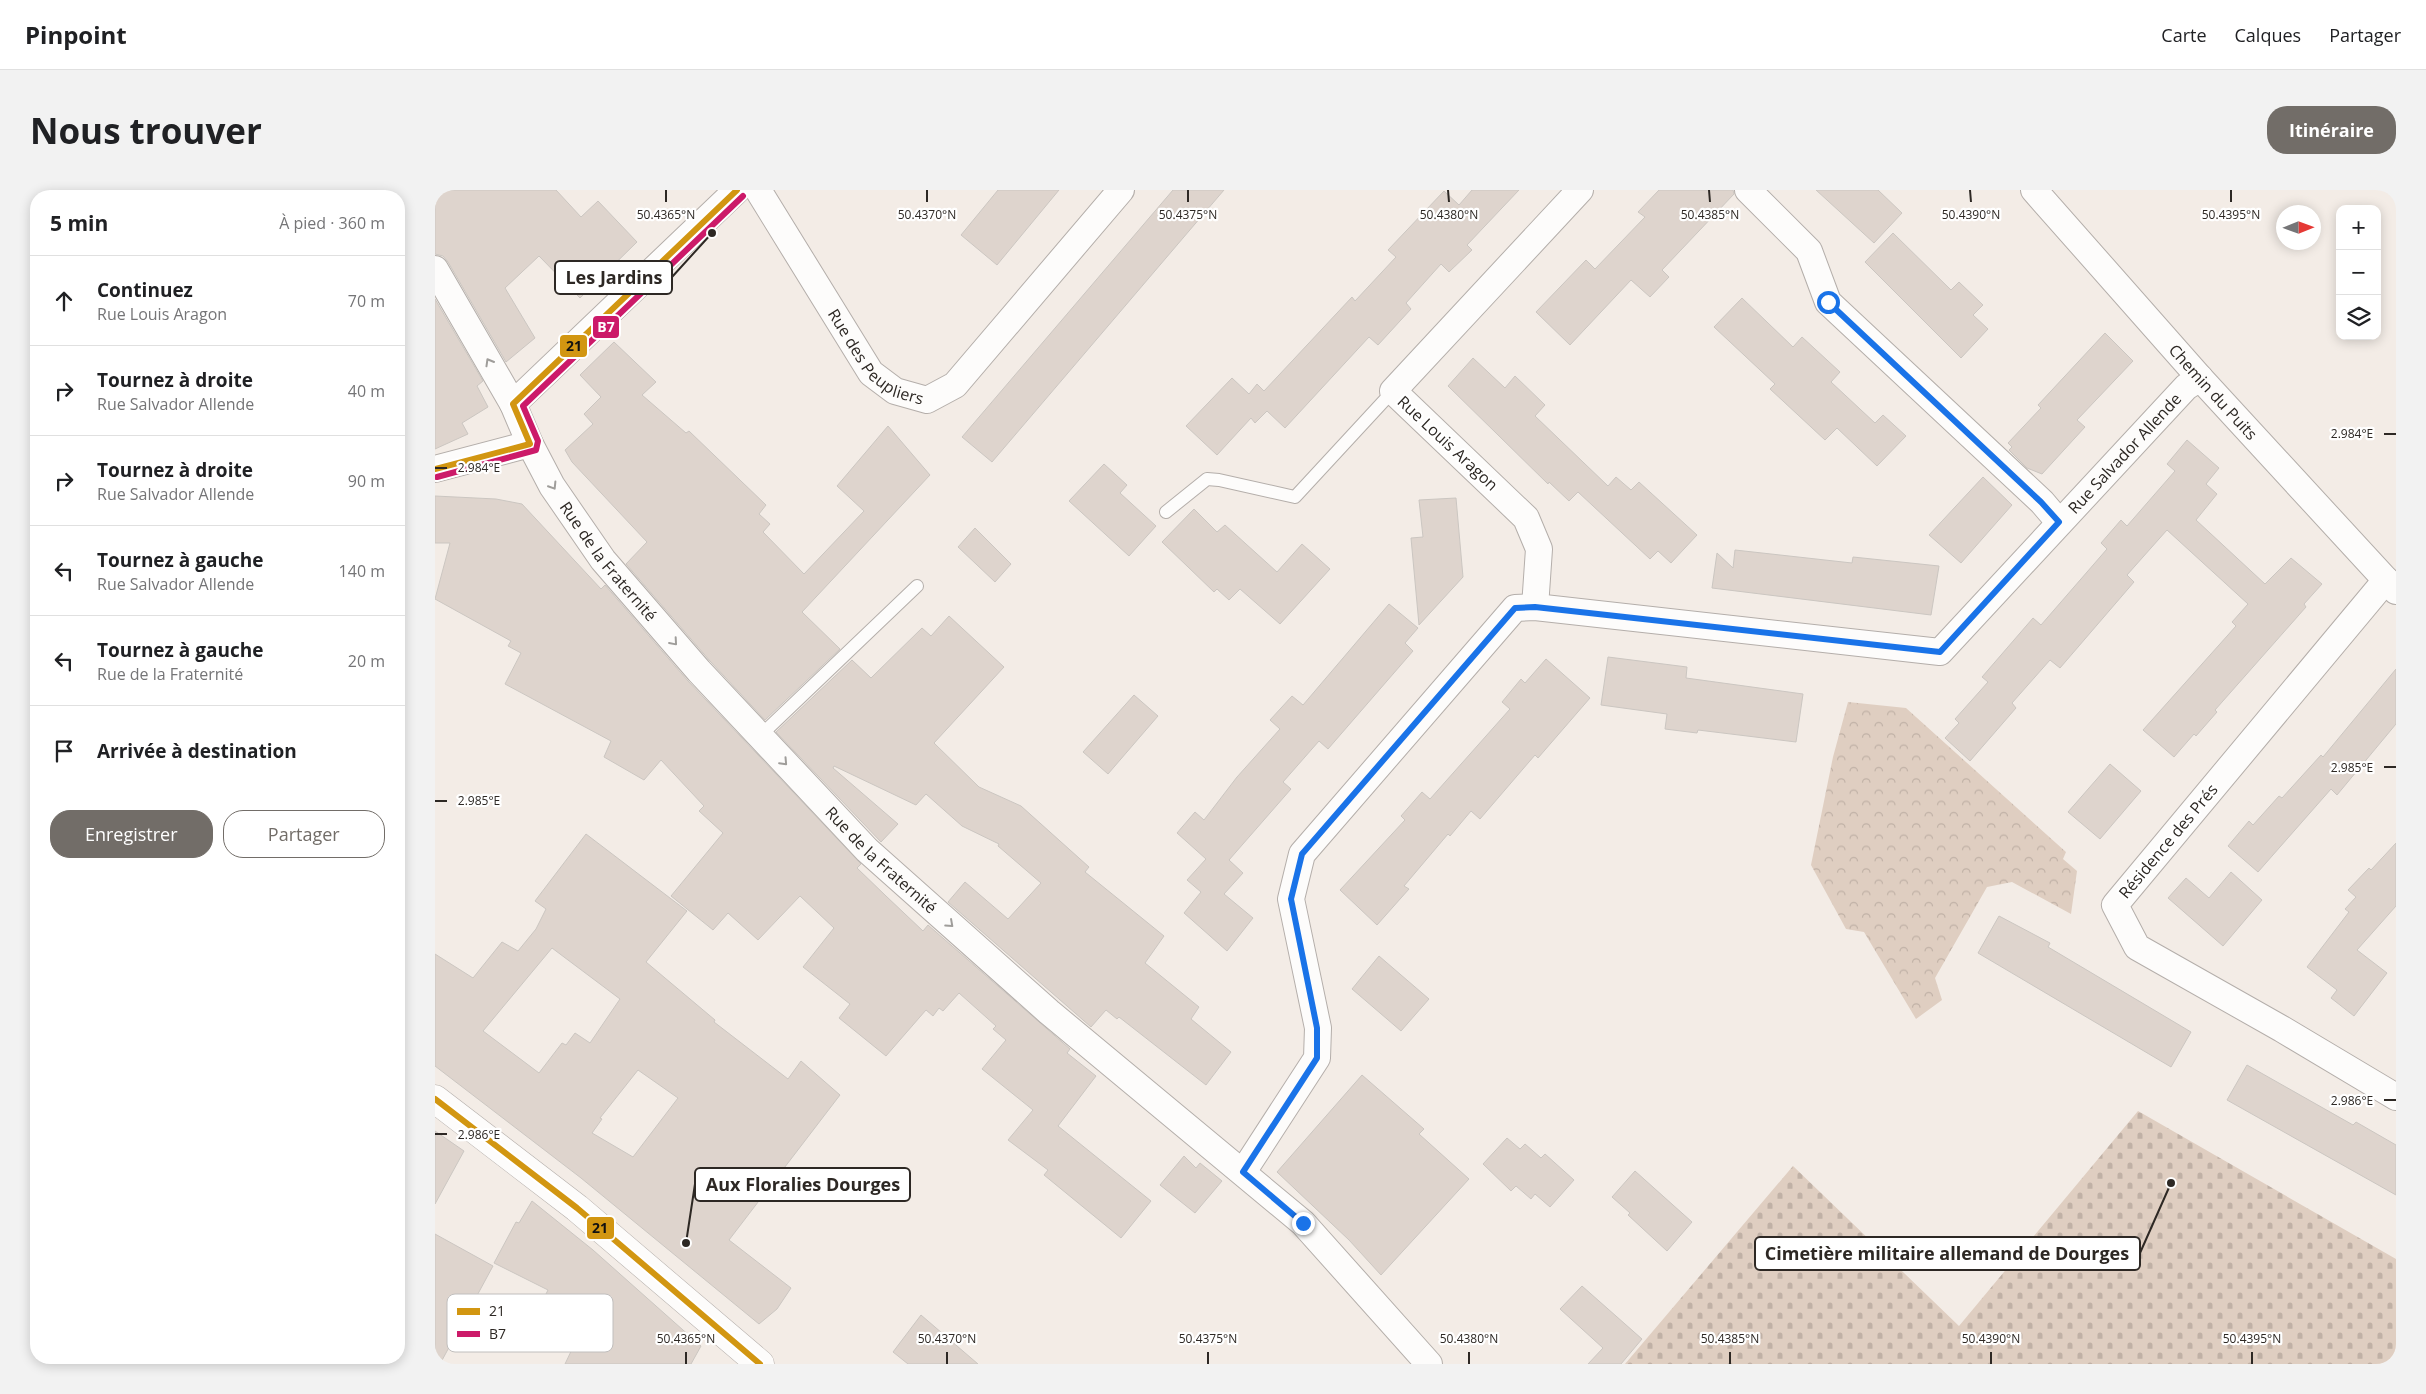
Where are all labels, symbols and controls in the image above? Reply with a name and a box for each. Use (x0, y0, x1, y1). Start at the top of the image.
text: Pinpoint (25, 18, 127, 51)
text: Carte (2161, 23, 2207, 47)
text: Calques (2235, 23, 2301, 47)
text: Partager (2329, 23, 2401, 47)
button: Itinéraire (2267, 106, 2396, 154)
text: Nous trouver (30, 107, 262, 154)
north arrow (2276, 205, 2321, 250)
map controls (2336, 205, 2381, 340)
button: + (2336, 205, 2381, 250)
text: 50.4365°N (637, 206, 695, 223)
text: 50.4370°N (898, 206, 956, 223)
text: 50.4375°N (1159, 206, 1217, 223)
text: 50.4380°N (1420, 206, 1478, 223)
text: 50.4385°N (1681, 206, 1739, 223)
text: 50.4390°N (1942, 206, 2000, 223)
text: 50.4395°N (2202, 206, 2260, 223)
text: 5 min (50, 209, 108, 237)
text: À pied · 360 m (279, 212, 385, 234)
button: − (2336, 250, 2381, 295)
callout: Les Jardins (555, 261, 672, 294)
text: Les Jardins (565, 265, 663, 289)
text: Continuez (97, 277, 193, 303)
icon: ahead (50, 287, 78, 315)
text: 70 m (348, 290, 385, 312)
route start (1817, 291, 1840, 314)
button: layers (2336, 295, 2381, 340)
text: Rue Louis Aragon (97, 303, 227, 325)
street label: Rue des Peupliers (823, 305, 926, 410)
line badge: B7 (592, 315, 620, 339)
text: B7 (597, 317, 615, 336)
line badge: 21 (559, 334, 588, 358)
text: 21 (566, 336, 582, 355)
street label: Chemin du Puits (2164, 339, 2262, 445)
one-way arrow (485, 358, 495, 367)
text: Tournez à droite (97, 367, 253, 393)
icon: right (50, 377, 78, 405)
text: 40 m (348, 380, 385, 402)
street label: Rue Salvador Allende (2063, 388, 2186, 519)
street label: Rue Louis Aragon (1393, 391, 1503, 495)
text: Rue Salvador Allende (97, 393, 254, 415)
text: 2.984°E (2331, 425, 2373, 442)
text: Tournez à droite (97, 457, 253, 483)
text: 2.984°E (458, 459, 500, 476)
icon: right (50, 467, 78, 495)
text: 90 m (348, 470, 385, 492)
one-way arrow (546, 481, 556, 490)
text: Rue Salvador Allende (97, 483, 254, 505)
street label: Rue de la Fraternité (555, 497, 662, 626)
text: Tournez à gauche (97, 547, 263, 573)
icon: left (50, 557, 78, 585)
text: 140 m (339, 560, 385, 582)
text: Rue Salvador Allende (97, 573, 254, 595)
text: Tournez à gauche (97, 637, 263, 663)
one-way arrow (668, 637, 677, 646)
icon: left (50, 647, 78, 675)
text: 20 m (348, 650, 385, 672)
text: Rue de la Fraternité (97, 663, 243, 685)
icon: arrive (50, 737, 78, 765)
text: Arrivée à destination (97, 738, 297, 764)
one-way arrow (778, 756, 787, 765)
text: 2.985°E (2331, 759, 2373, 776)
street label: Résidence des Prés (2114, 779, 2222, 903)
text: 2.985°E (458, 792, 500, 809)
street label: Rue de la Fraternité (821, 802, 942, 918)
button: Enregistrer (50, 810, 213, 858)
button: Partager (223, 810, 385, 858)
one-way arrow (944, 918, 953, 927)
text: 2.986°E (2331, 1092, 2373, 1109)
text: 2.986°E (458, 1126, 500, 1143)
callout: Aux Floralies Dourges (695, 1168, 910, 1201)
text: Aux Floralies Dourges (706, 1172, 900, 1196)
route end (1292, 1212, 1315, 1235)
line badge: 21 (586, 1216, 615, 1240)
text: 21 (592, 1218, 608, 1237)
callout: Cimetière militaire allemand de Dourges (1755, 1237, 2140, 1270)
text: Cimetière militaire allemand de Dourges (1765, 1241, 2129, 1265)
legend (447, 1294, 613, 1352)
text: 21 (489, 1301, 505, 1320)
text: B7 (489, 1324, 506, 1343)
text: 50.4365°N (657, 1330, 715, 1347)
text: 50.4370°N (918, 1330, 976, 1347)
text: 50.4375°N (1179, 1330, 1237, 1347)
text: 50.4380°N (1440, 1330, 1498, 1347)
text: 50.4385°N (1701, 1330, 1759, 1347)
text: 50.4390°N (1962, 1330, 2020, 1347)
text: 50.4395°N (2223, 1330, 2281, 1347)

